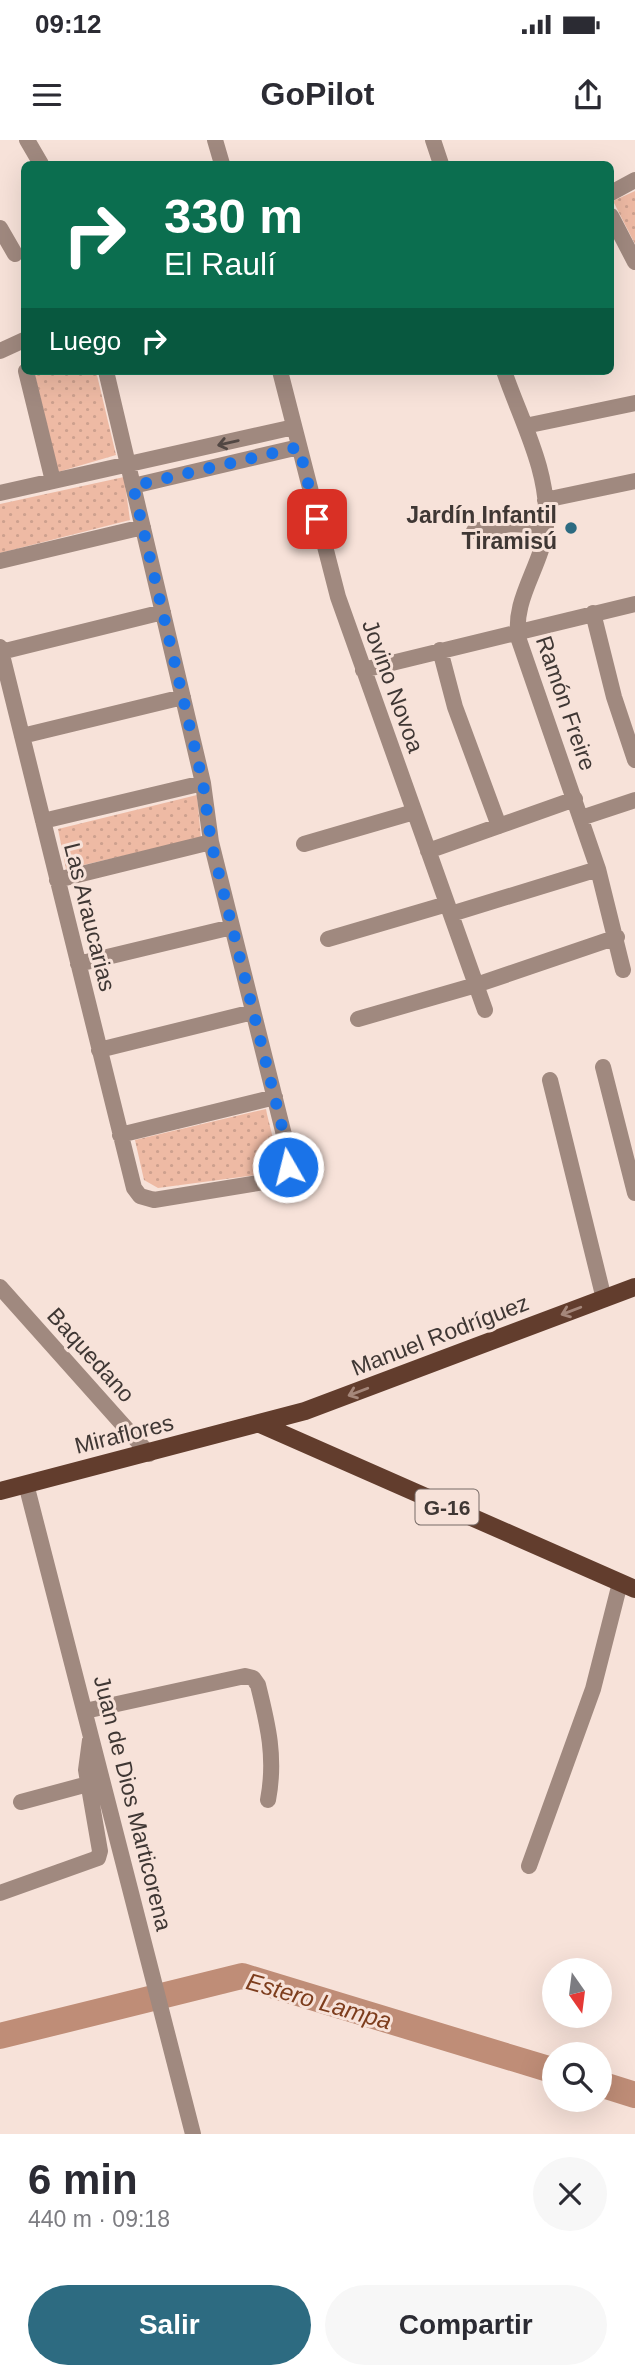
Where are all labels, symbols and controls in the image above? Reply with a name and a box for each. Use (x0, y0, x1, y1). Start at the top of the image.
text: 09:12 (35, 9, 102, 39)
icon: menu (28, 76, 66, 114)
text: GoPilot (261, 76, 374, 112)
icon: share (569, 76, 607, 114)
icon: right (49, 189, 140, 280)
text: 330 m (164, 189, 303, 243)
text: El Raulí (164, 246, 276, 282)
icon: right (135, 322, 173, 360)
text: Luego (49, 326, 121, 356)
one-way arrow (217, 437, 240, 450)
pin (287, 489, 347, 549)
icon: arrive (298, 500, 336, 538)
place label: Jardín Infantil Tiramisú (406, 502, 557, 554)
marker: Jardín Infantil Tiramisú (563, 520, 579, 536)
street label: Jovino Novoa (357, 616, 429, 756)
street label: Ramón Freire (531, 632, 601, 774)
street label: Las Araucarias (59, 840, 121, 994)
position arrow (251, 1130, 325, 1204)
street label: Manuel Rodríguez (348, 1289, 532, 1381)
street label: Baquedano (42, 1303, 140, 1407)
one-way arrow (561, 1306, 583, 1319)
one-way arrow (348, 1387, 370, 1399)
street label: Miraflores (72, 1409, 176, 1459)
road number: G-16 (416, 1490, 478, 1524)
street label: Juan de Dios Marticorena (89, 1673, 177, 1933)
north arrow (542, 1958, 612, 2028)
map controls (542, 1958, 612, 2112)
water label: Estero Lampa (243, 1967, 395, 2035)
button: search (542, 2042, 612, 2112)
text: 6 min (28, 2156, 138, 2203)
button: close (533, 2157, 607, 2231)
text: 440 m · 09:18 (28, 2206, 170, 2232)
button: Salir (28, 2285, 311, 2365)
button: Compartir (325, 2285, 607, 2365)

